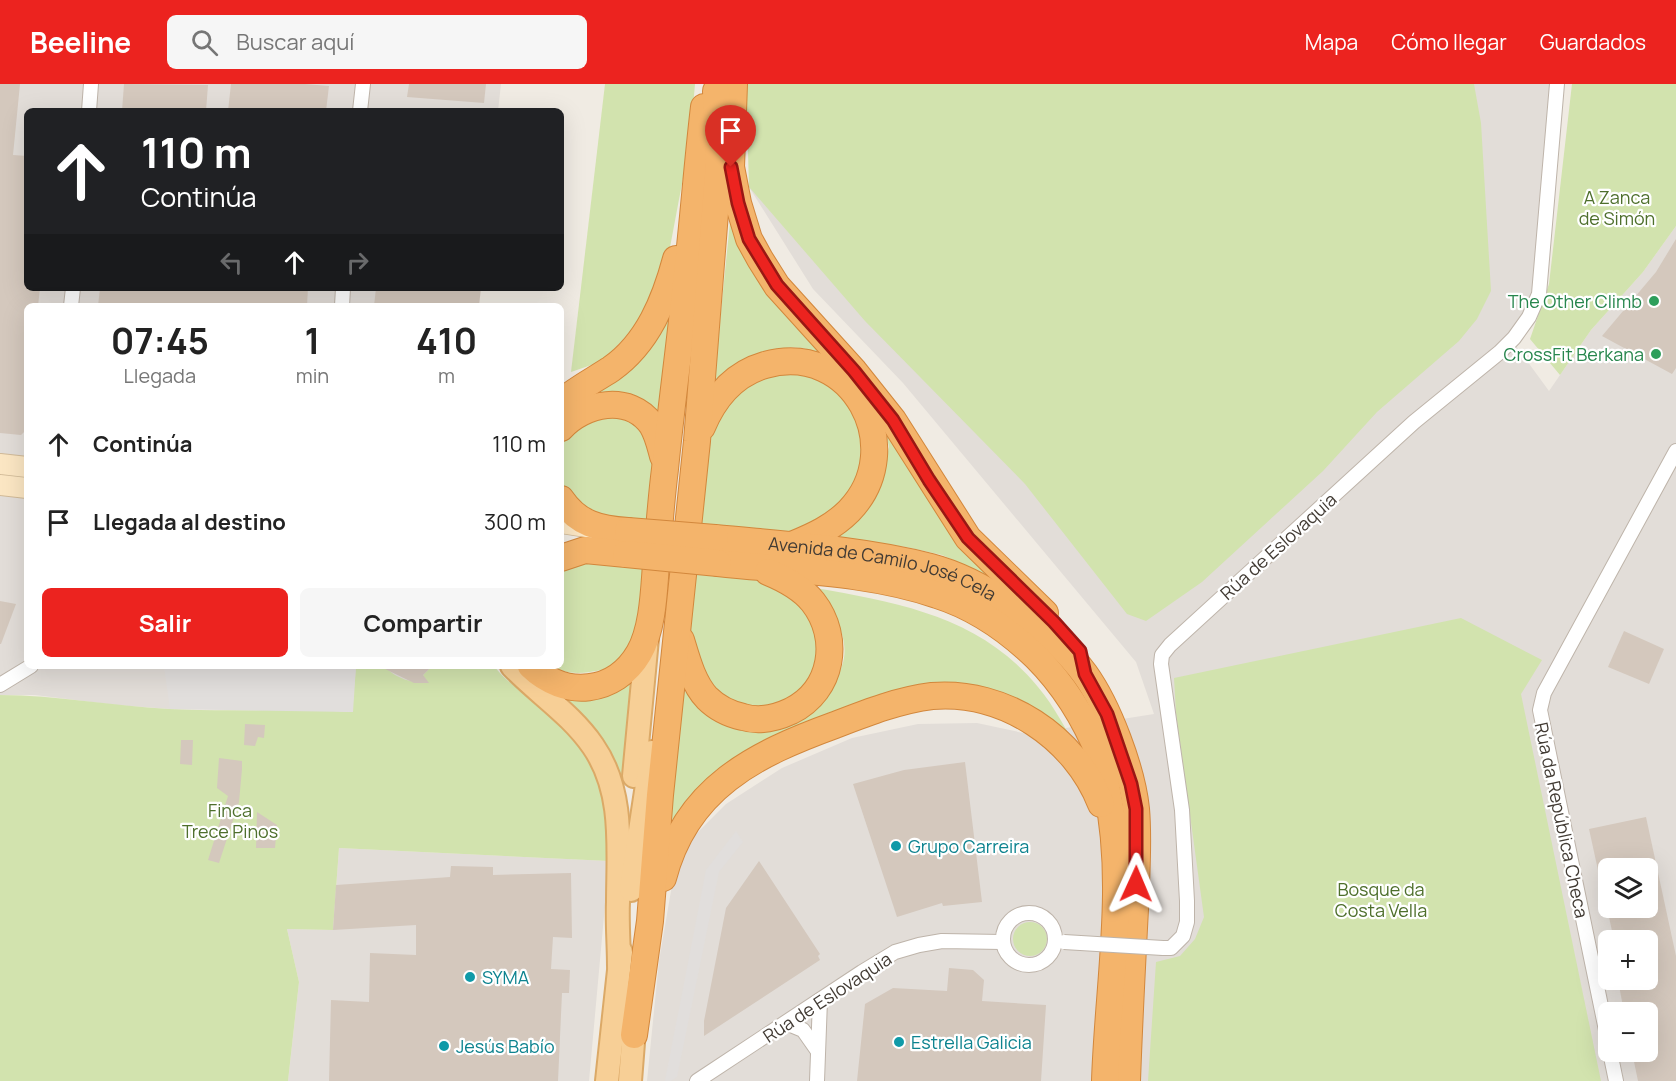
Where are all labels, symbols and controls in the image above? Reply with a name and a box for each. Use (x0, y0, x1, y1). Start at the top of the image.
search box (167, 15, 587, 69)
text: Beeline (30, 23, 131, 61)
icon: search (188, 26, 221, 59)
text: Buscar aquí (236, 27, 354, 57)
text: Mapa (1305, 28, 1358, 56)
text: Cómo llegar (1391, 28, 1507, 56)
text: Guardados (1540, 28, 1646, 56)
pin (705, 105, 756, 167)
icon: arrive (714, 114, 747, 147)
text: 110 m (141, 123, 252, 181)
icon: ahead (42, 132, 120, 210)
text: Continúa (141, 178, 257, 215)
park label: A Zanca de Simón (1579, 185, 1655, 230)
icon: left (215, 246, 248, 279)
icon: ahead (278, 246, 311, 279)
icon: right (341, 246, 374, 279)
place label: The Other Climb (1508, 289, 1642, 313)
marker: The Other Climb (1647, 294, 1661, 308)
text: 07:45 (111, 316, 209, 365)
text: 1 (305, 316, 320, 365)
text: 410 (416, 316, 477, 365)
place label: CrossFit Berkana (1504, 342, 1644, 366)
marker: CrossFit Berkana (1649, 347, 1663, 361)
text: Llegada (124, 362, 196, 389)
text: min (296, 362, 329, 389)
text: m (438, 362, 455, 389)
icon: ahead (42, 428, 75, 461)
text: Continúa (93, 429, 193, 459)
text: 110 m (492, 429, 546, 459)
street label: Rúa de Eslovaquia (1215, 487, 1341, 605)
icon: arrive (42, 506, 75, 539)
text: Llegada al destino (93, 507, 286, 537)
text: 300 m (484, 507, 546, 537)
street label: Avenida de Camilo José Cela (767, 531, 1001, 606)
button: Salir (42, 588, 288, 657)
button: Compartir (300, 588, 546, 657)
street label: Rúa da República Checa (1530, 720, 1594, 920)
park label: Finca Trece Pinos (182, 798, 278, 843)
place label: Grupo Carreira (908, 834, 1029, 858)
marker: Grupo Carreira (889, 839, 903, 853)
position arrow (1104, 852, 1168, 916)
map controls (1598, 858, 1658, 1062)
button: layers (1598, 858, 1658, 918)
park label: Bosque da Costa Vella (1335, 877, 1427, 922)
button: + (1598, 930, 1658, 990)
street label: Rúa de Eslovaquia (758, 946, 896, 1048)
place label: SYMA (482, 965, 530, 989)
marker: SYMA (463, 970, 477, 984)
button: − (1598, 1002, 1658, 1062)
place label: Estrella Galicia (911, 1030, 1032, 1054)
place label: Jesús Babío (456, 1034, 555, 1058)
marker: Estrella Galicia (892, 1035, 906, 1049)
marker: Jesús Babío (437, 1039, 451, 1053)

